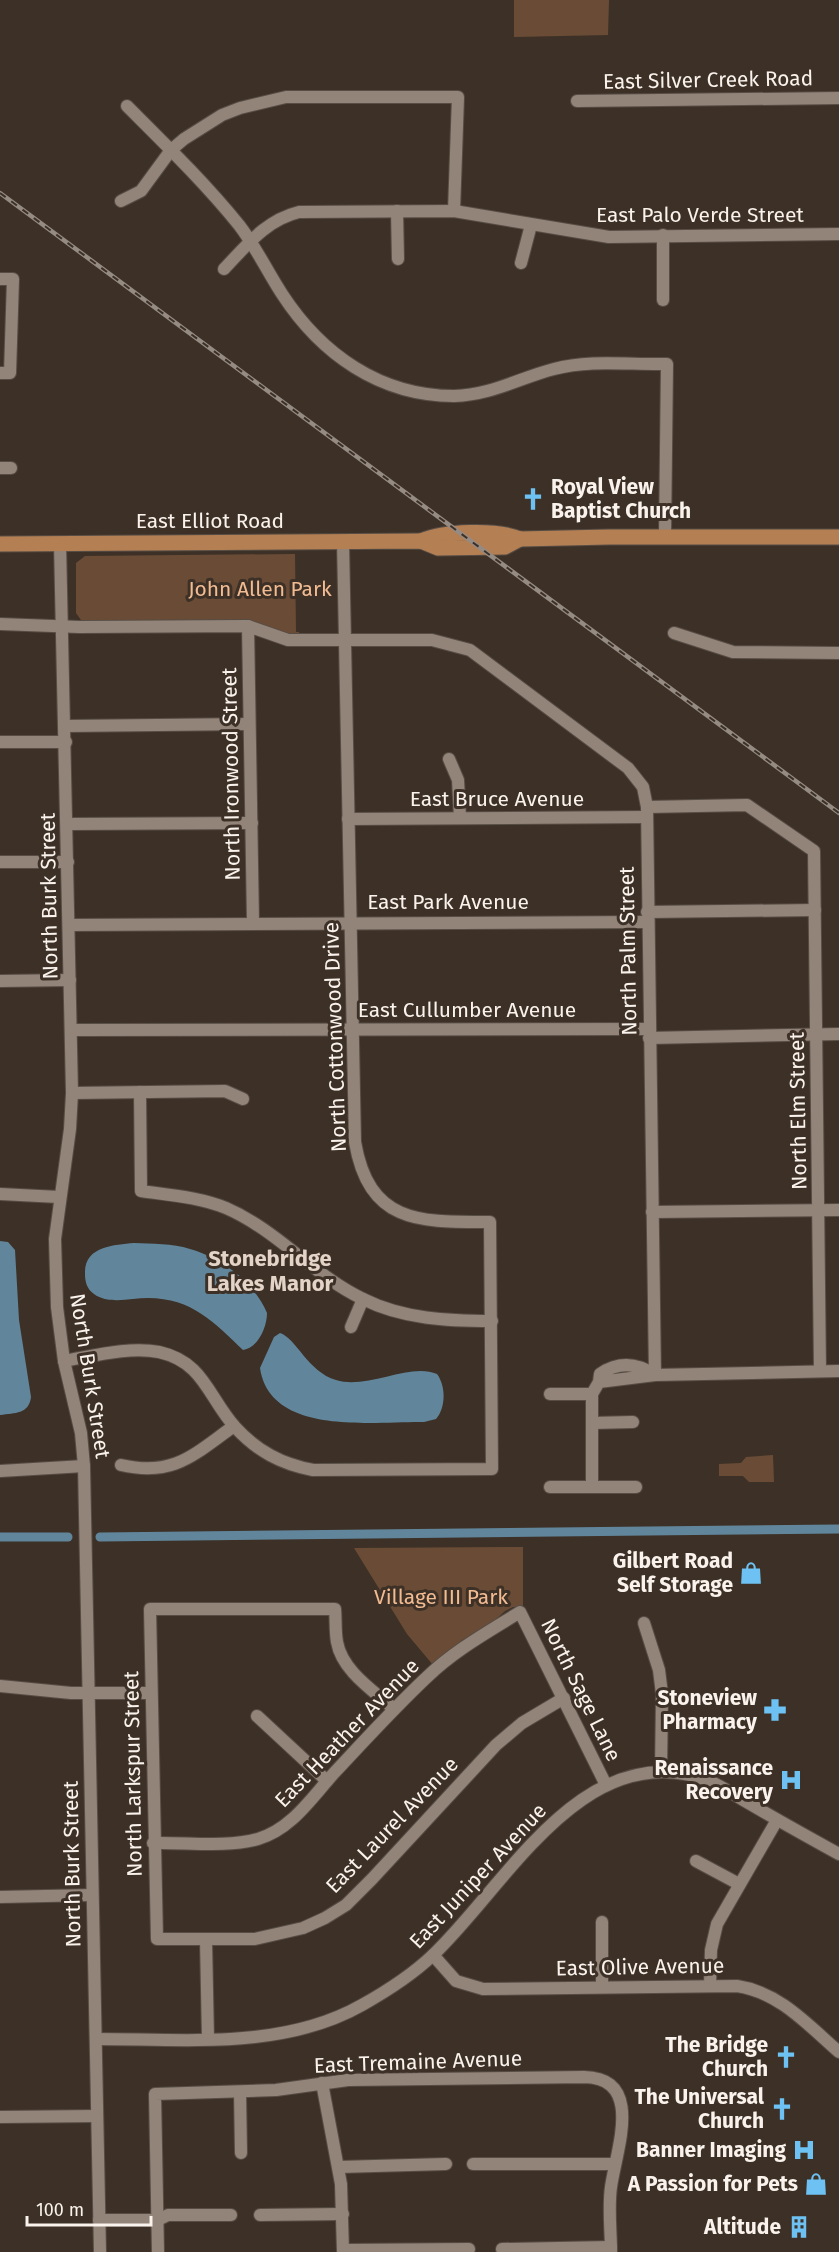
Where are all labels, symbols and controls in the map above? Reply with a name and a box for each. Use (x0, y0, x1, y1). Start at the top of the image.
street label: East Silver Creek Road (603, 65, 813, 95)
street label: East Palo Verde Street (596, 202, 804, 228)
place label: Royal View Baptist Church (551, 474, 691, 524)
church icon: Royal View Baptist Church (520, 486, 546, 512)
street label: East Elliot Road (136, 508, 284, 534)
park label: John Allen Park (188, 576, 332, 602)
street label: North Ironwood Street (216, 667, 246, 881)
street label: East Bruce Avenue (410, 786, 584, 812)
street label: North Burk Street (35, 812, 63, 979)
street label: North Palm Street (614, 866, 642, 1036)
street label: East Park Avenue (367, 889, 529, 915)
street label: North Cottonwood Drive (318, 922, 352, 1152)
street label: East Cullumber Avenue (358, 997, 576, 1023)
street label: North Elm Street (784, 1031, 812, 1190)
district label: Stonebridge Lakes Manor (207, 1245, 334, 1297)
street label: North Burk Street (64, 1292, 116, 1461)
place label: Gilbert Road Self Storage (613, 1548, 733, 1598)
shop icon: Gilbert Road Self Storage (738, 1560, 764, 1586)
park label: Village III Park (374, 1584, 508, 1610)
street label: North Sage Lane (535, 1614, 627, 1766)
street label: East Heather Avenue (269, 1653, 425, 1813)
street label: North Larkspur Street (118, 1671, 148, 1877)
place label: Stoneview Pharmacy (657, 1685, 757, 1735)
pharmacy icon: Stoneview Pharmacy (762, 1697, 788, 1723)
street label: East Laurel Avenue (320, 1751, 464, 1899)
place label: Renaissance Recovery (654, 1755, 773, 1805)
hospital icon: Renaissance Recovery (778, 1767, 804, 1793)
street label: North Burk Street (58, 1780, 86, 1947)
street label: East Juniper Avenue (404, 1798, 552, 1954)
street label: East Olive Avenue (555, 1953, 725, 1981)
place label: The Bridge Church (665, 2032, 768, 2082)
church icon: The Bridge Church (773, 2044, 799, 2070)
street label: East Tremaine Avenue (313, 2045, 523, 2079)
place label: The Universal Church (634, 2084, 765, 2134)
church icon: The Universal Church (769, 2096, 795, 2122)
place label: Banner Imaging (636, 2137, 786, 2163)
hospital icon: Banner Imaging (791, 2137, 817, 2163)
place label: A Passion for Pets (627, 2171, 798, 2197)
shop icon: A Passion for Pets (803, 2171, 829, 2197)
scale bar (27, 2189, 152, 2227)
text: 100 m (36, 2199, 84, 2221)
place label: Altitude (703, 2214, 781, 2240)
building icon: Altitude (786, 2214, 812, 2240)

